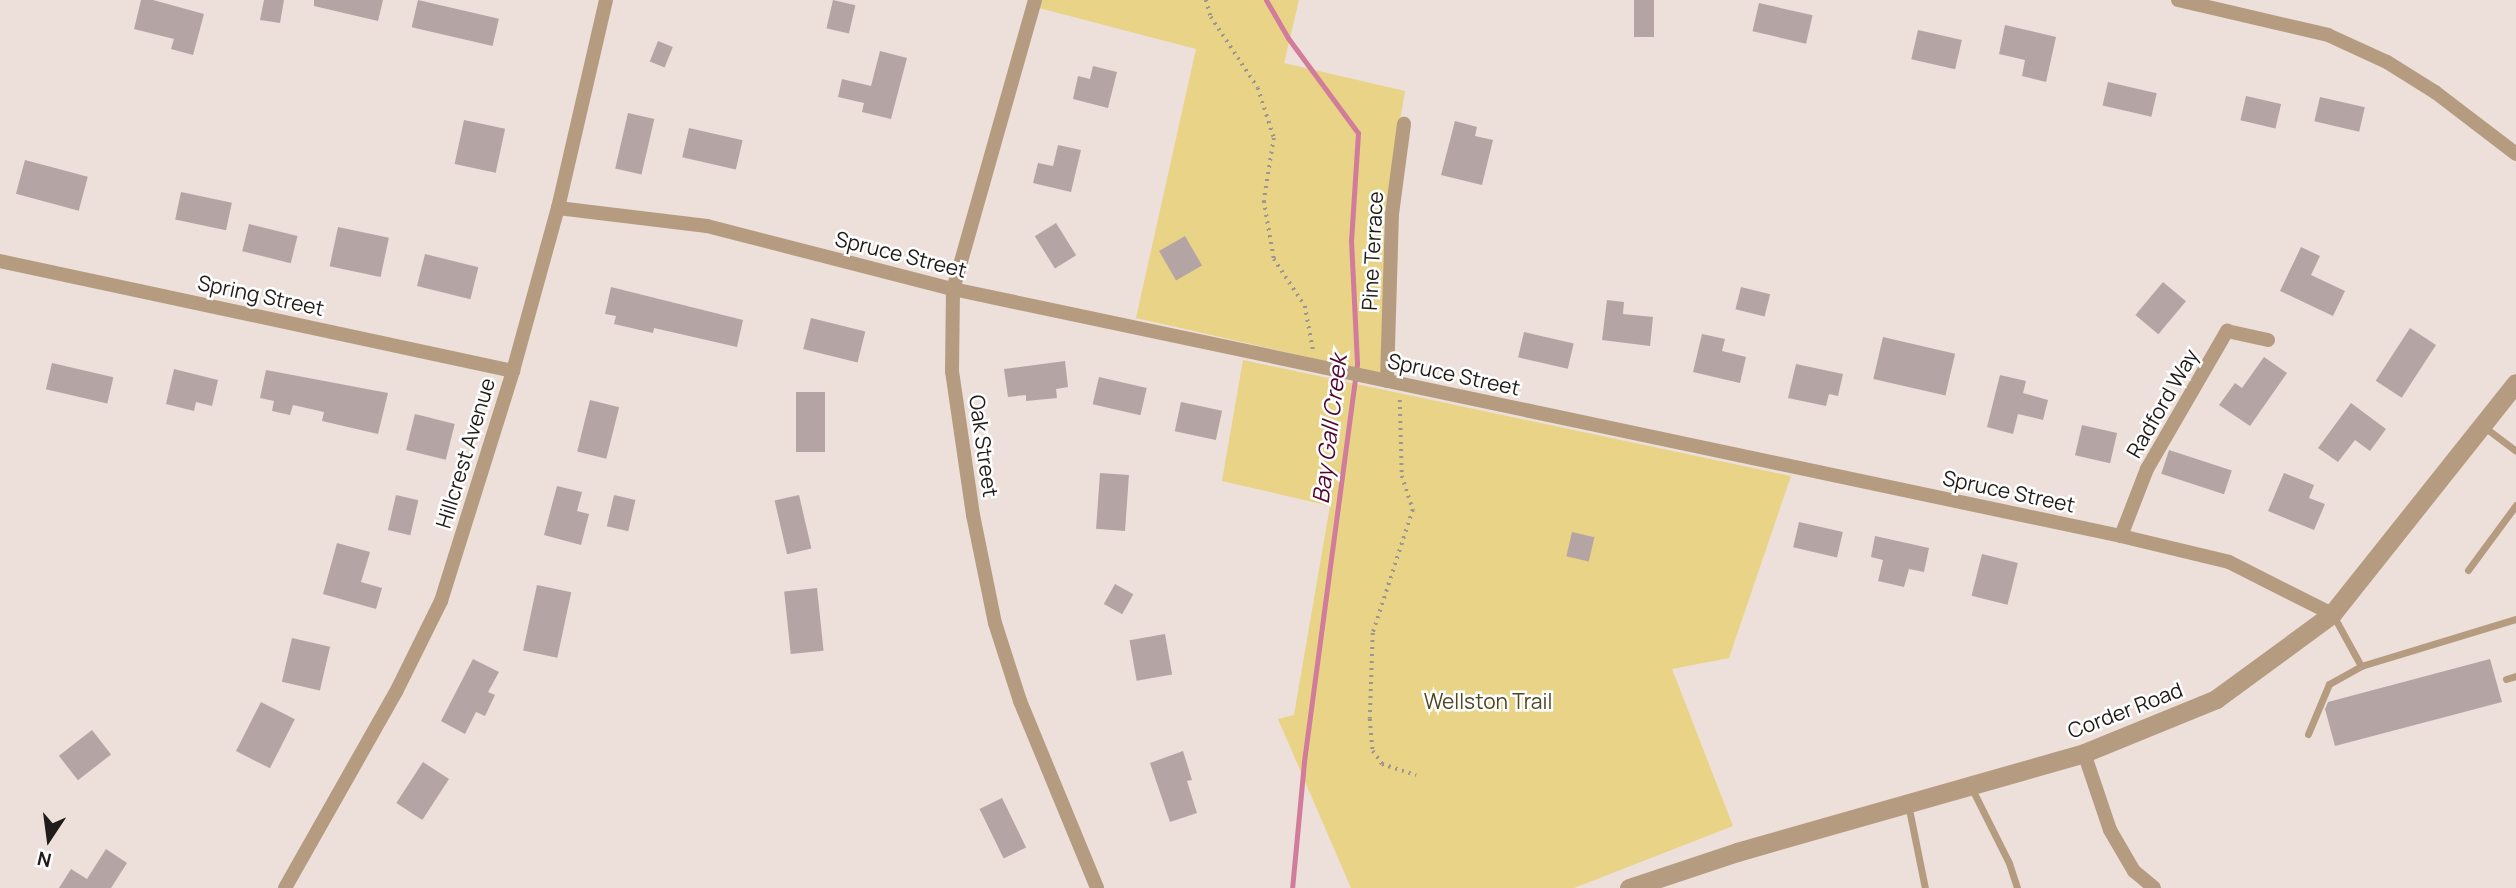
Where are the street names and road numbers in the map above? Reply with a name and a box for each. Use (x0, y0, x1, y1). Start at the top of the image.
street label: Pine Terrace (1356, 191, 1388, 311)
street label: Spruce Street (833, 225, 969, 283)
street label: Spring Street (195, 269, 327, 321)
street label: Radford Way (2121, 344, 2203, 462)
street label: Spruce Street (1385, 348, 1523, 400)
street label: Hillcrest Avenue (430, 375, 500, 531)
street label: Oak Street (964, 393, 1004, 499)
street label: Spruce Street (1940, 465, 2078, 517)
street label: Corder Road (2064, 677, 2186, 743)

